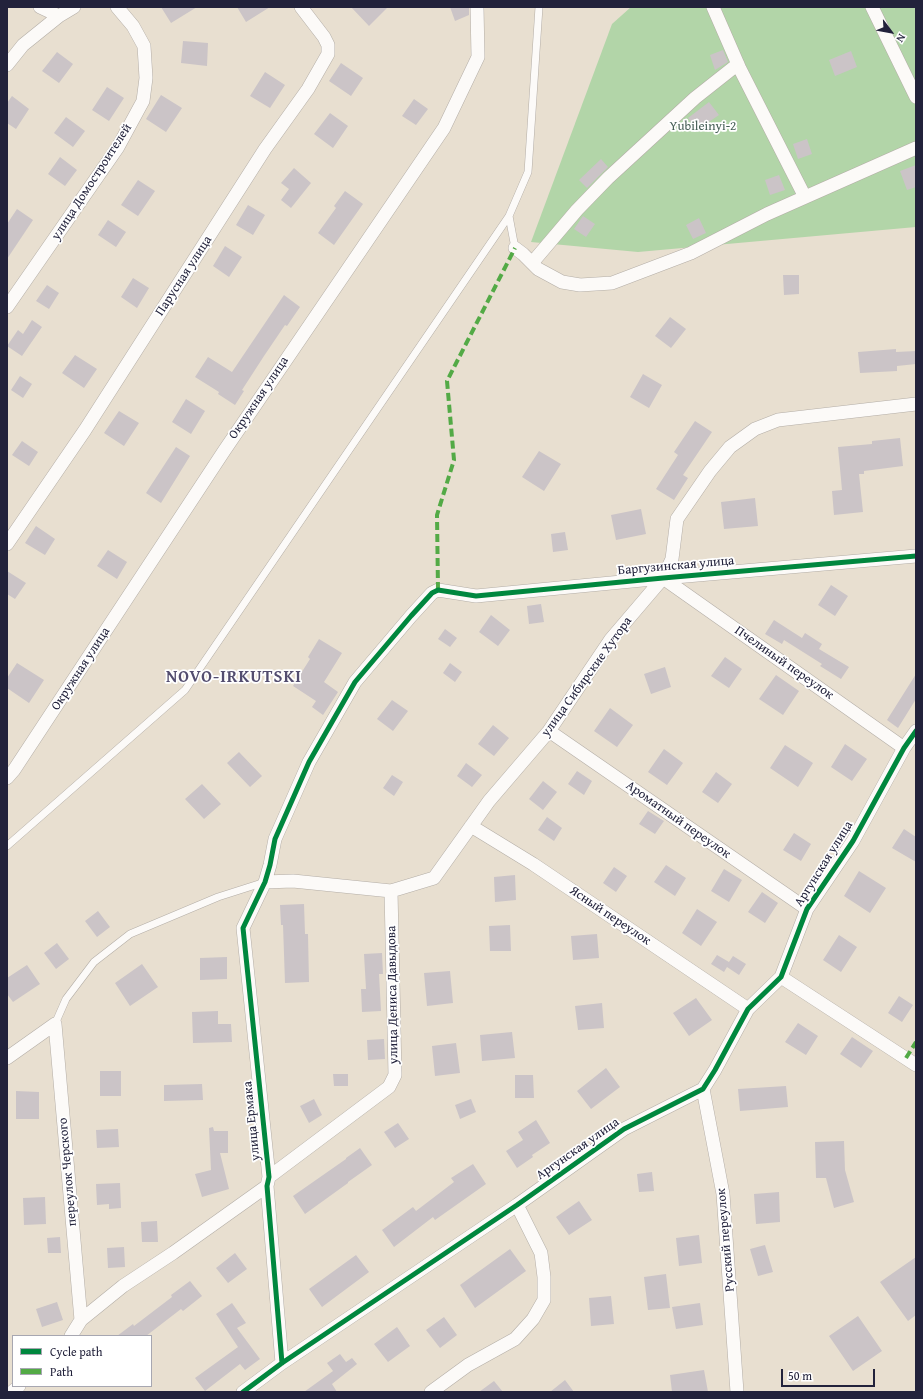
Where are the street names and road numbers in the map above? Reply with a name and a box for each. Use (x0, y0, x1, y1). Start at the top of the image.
street label: улица Домостроителей (49, 121, 135, 243)
street label: Парусная улица (152, 233, 216, 319)
street label: Окружная улица (226, 354, 292, 442)
street label: Баргузинская улица (617, 553, 735, 579)
street label: улица Сибирские Хутора (538, 614, 636, 740)
street label: Пчелиный переулок (731, 623, 837, 703)
street label: Окружная улица (48, 624, 114, 714)
street label: Ароматный переулок (623, 778, 733, 862)
street label: Аргунская улица (791, 818, 857, 910)
street label: Ясный переулок (567, 883, 653, 949)
street label: улица Дениса Давыдова (384, 926, 402, 1064)
street label: улица Ермака (240, 1080, 264, 1162)
street label: Аргунская улица (533, 1115, 623, 1183)
street label: переулок Черского (55, 1117, 81, 1227)
street label: Русский переулок (714, 1188, 738, 1292)

